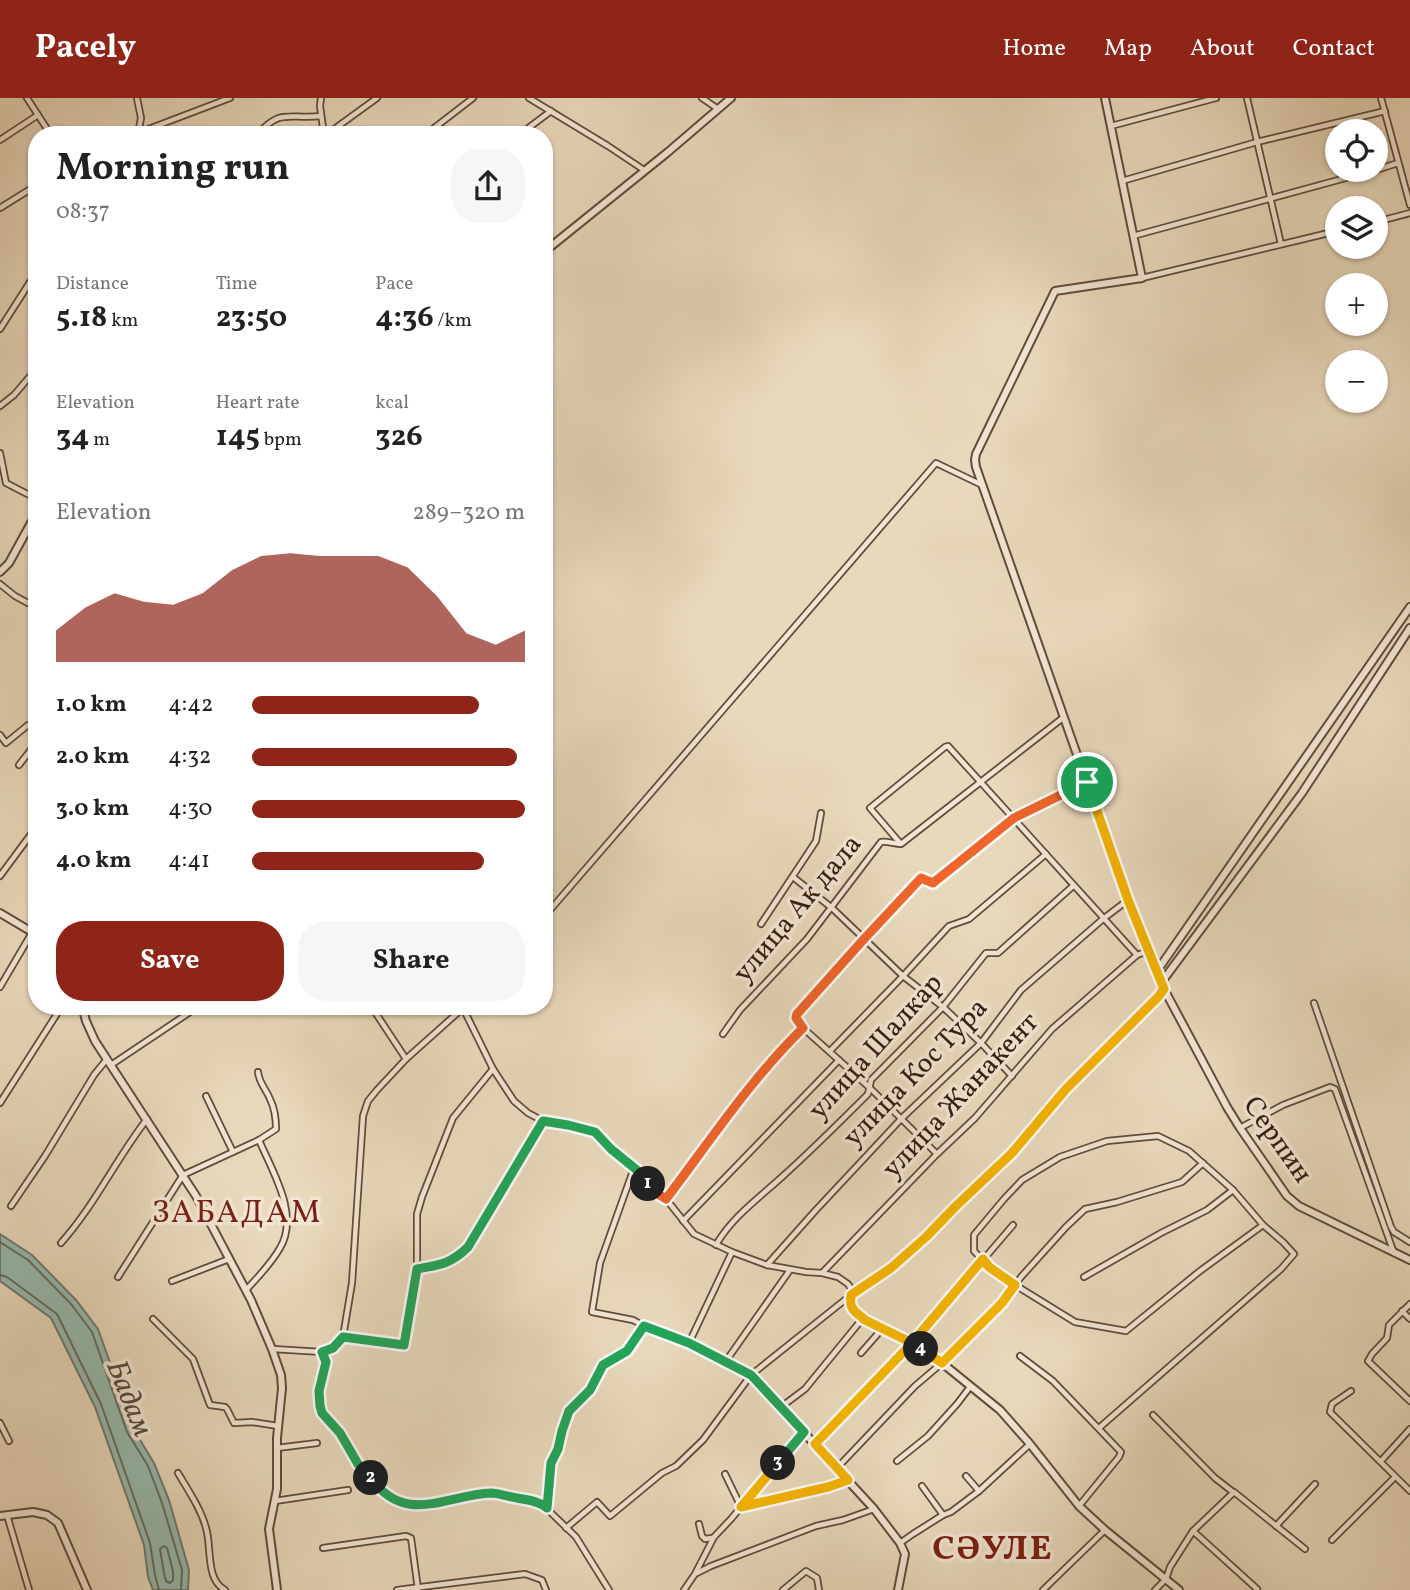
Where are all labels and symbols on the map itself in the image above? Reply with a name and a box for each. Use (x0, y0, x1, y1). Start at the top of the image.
pin (1057, 752, 1117, 812)
street label: улица Ак дала (724, 826, 872, 992)
street label: улица Шалкар (800, 965, 952, 1129)
street label: улица Кос Тура (835, 990, 997, 1156)
street label: улица Жанакент (874, 1004, 1048, 1188)
street label: Серпин (1233, 1089, 1321, 1191)
pin: 1 (630, 1166, 666, 1202)
district label: ЗАБАДАМ (152, 1192, 322, 1236)
pin: 4 (904, 1332, 939, 1366)
water label: Бадам (95, 1354, 163, 1444)
pin: 3 (760, 1446, 796, 1480)
pin: 2 (354, 1460, 388, 1496)
district label: СӘУЛЕ (932, 1526, 1054, 1574)

